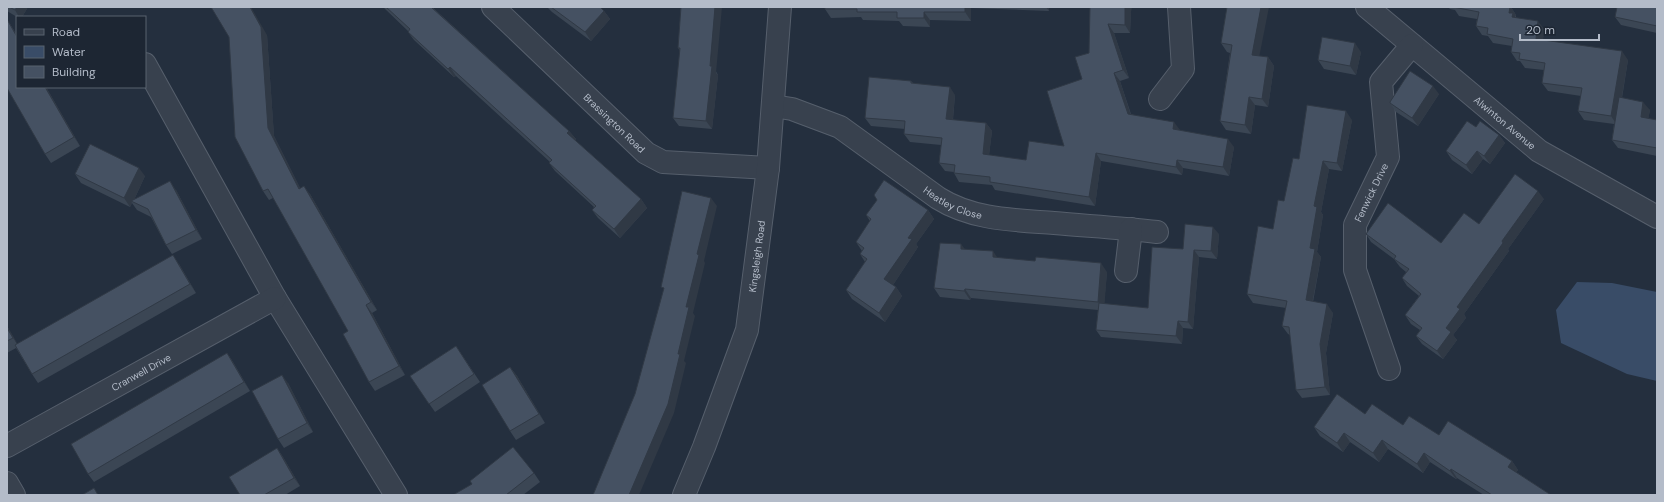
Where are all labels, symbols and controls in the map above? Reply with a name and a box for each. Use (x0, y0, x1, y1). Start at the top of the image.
legend (16, 16, 146, 88)
scale bar (1520, 16, 1599, 42)
text: 20 m (1526, 22, 1555, 38)
text: Road (52, 24, 80, 40)
text: Water (52, 44, 86, 60)
text: Building (52, 64, 96, 80)
street label: Brassington Road (581, 91, 648, 155)
street label: Alwinton Avenue (1471, 93, 1539, 152)
street label: Fenwick Drive (1351, 161, 1391, 224)
street label: Heatley Close (921, 183, 984, 222)
street label: Kingsleigh Road (745, 220, 768, 293)
street label: Cranwell Drive (109, 350, 173, 394)

